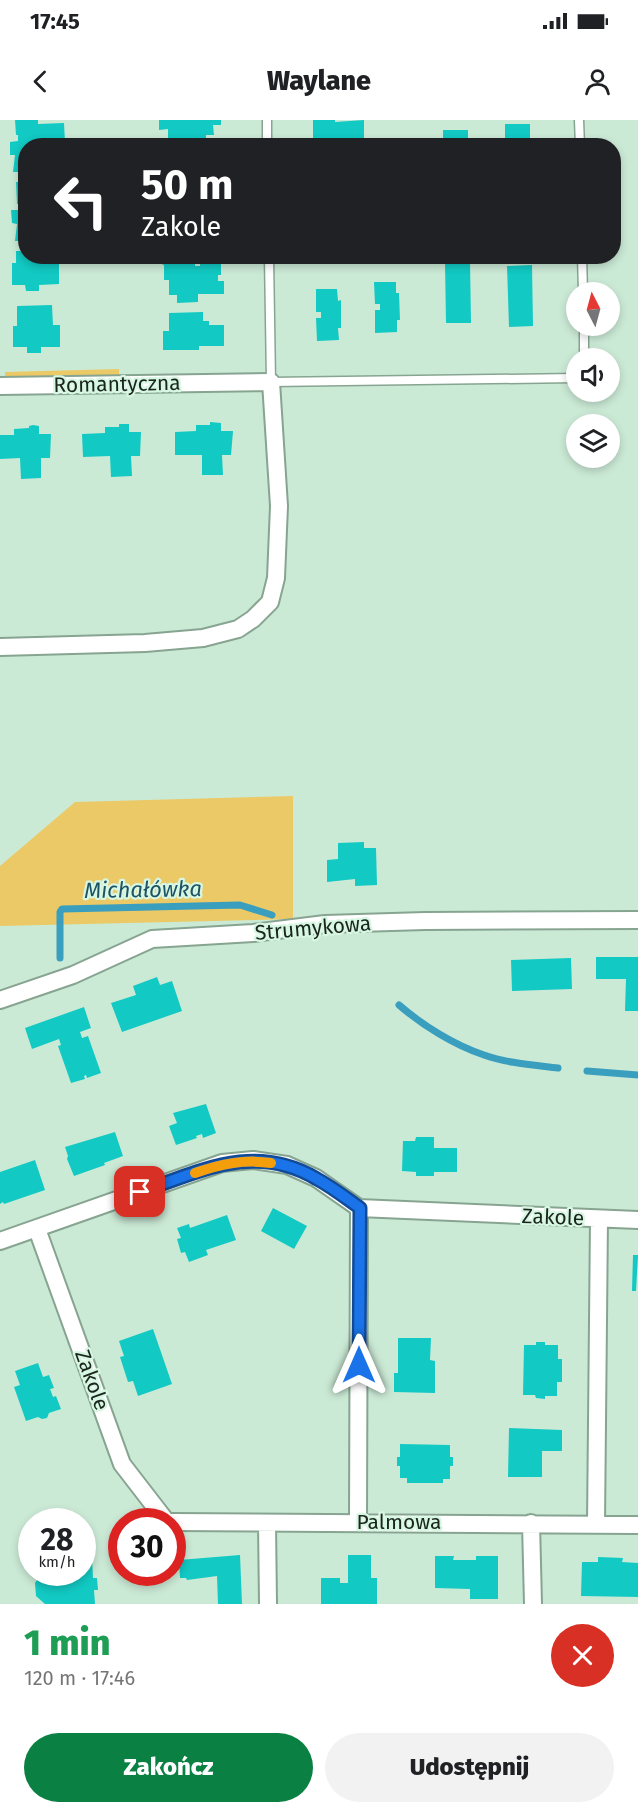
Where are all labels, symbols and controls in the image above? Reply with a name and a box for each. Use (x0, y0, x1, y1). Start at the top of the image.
text: 17:45 (30, 8, 80, 35)
icon: back (24, 65, 57, 98)
text: Waylane (267, 65, 371, 97)
icon: person (581, 65, 614, 98)
text: 50 m (141, 160, 234, 210)
icon: left (42, 162, 120, 240)
text: Zakole (141, 211, 221, 243)
north arrow (566, 282, 620, 336)
map controls (566, 282, 620, 468)
button: sound (566, 348, 620, 402)
street label: Romantyczna (53, 370, 181, 398)
button: layers (566, 414, 620, 468)
water label: Michałówka (84, 875, 202, 904)
street label: Strumykowa (254, 910, 372, 946)
pin (114, 1166, 165, 1217)
icon: arrive (123, 1175, 156, 1208)
street label: Zakole (521, 1203, 585, 1231)
position arrow (327, 1333, 391, 1397)
street label: Zakole (69, 1346, 115, 1414)
speed limit sign: 30 (108, 1508, 186, 1586)
street label: Palmowa (357, 1509, 441, 1535)
text: 28 (41, 1522, 73, 1558)
text: km/h (38, 1553, 76, 1571)
text: 1 min (24, 1621, 110, 1665)
button: close (551, 1624, 614, 1687)
text: 120 m · 17:46 (24, 1666, 135, 1690)
button: Zakończ (24, 1733, 313, 1802)
button: Udostępnij (325, 1733, 614, 1802)

